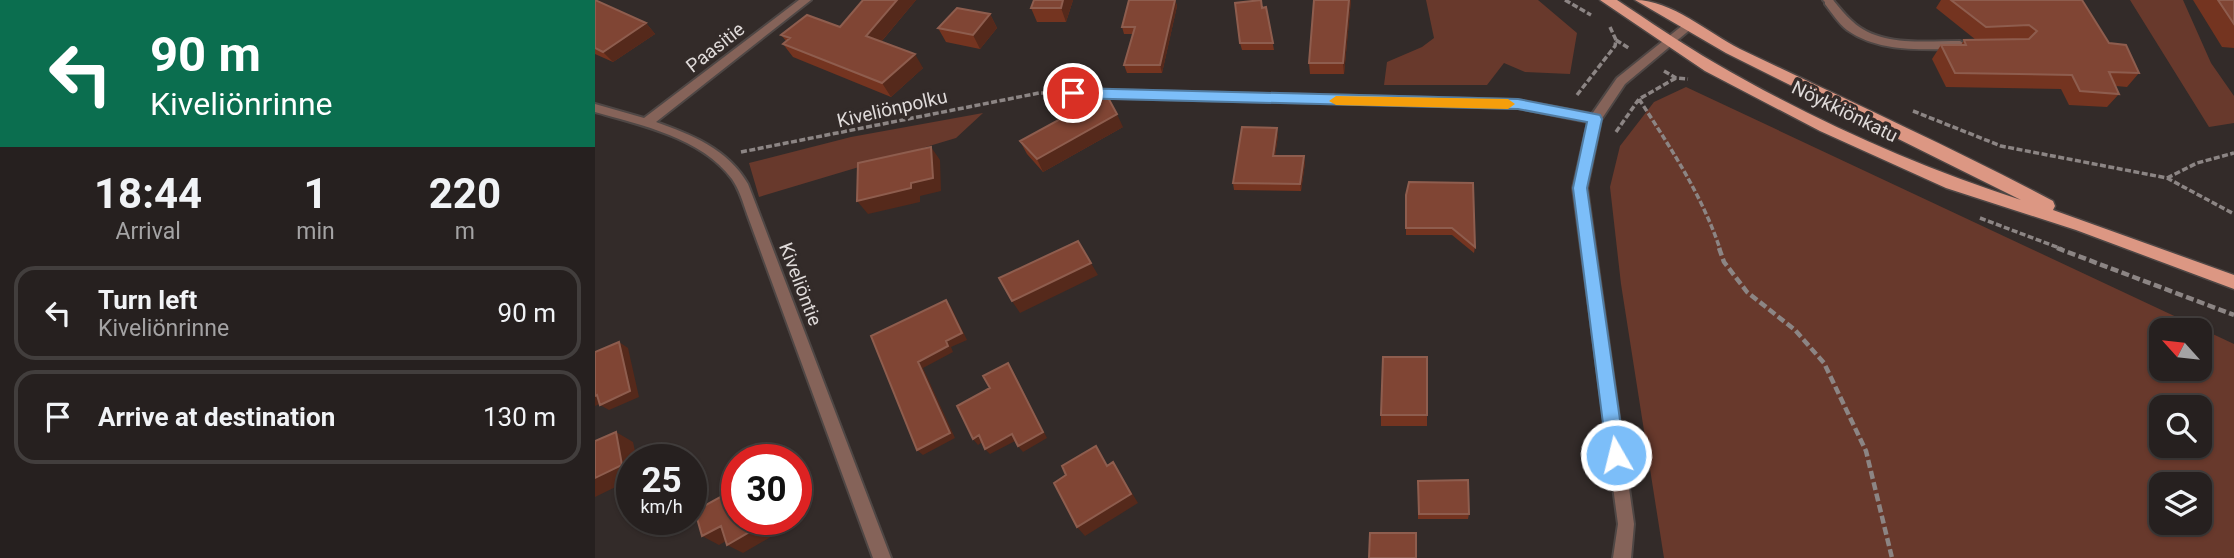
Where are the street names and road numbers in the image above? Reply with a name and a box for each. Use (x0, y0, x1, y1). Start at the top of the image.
street label: Paasitie (681, 17, 749, 77)
street label: Nöykkiönkatu (1788, 76, 1902, 147)
street label: Kiveliönpolku (835, 85, 950, 132)
street label: Kiveliöntie (774, 239, 827, 329)

